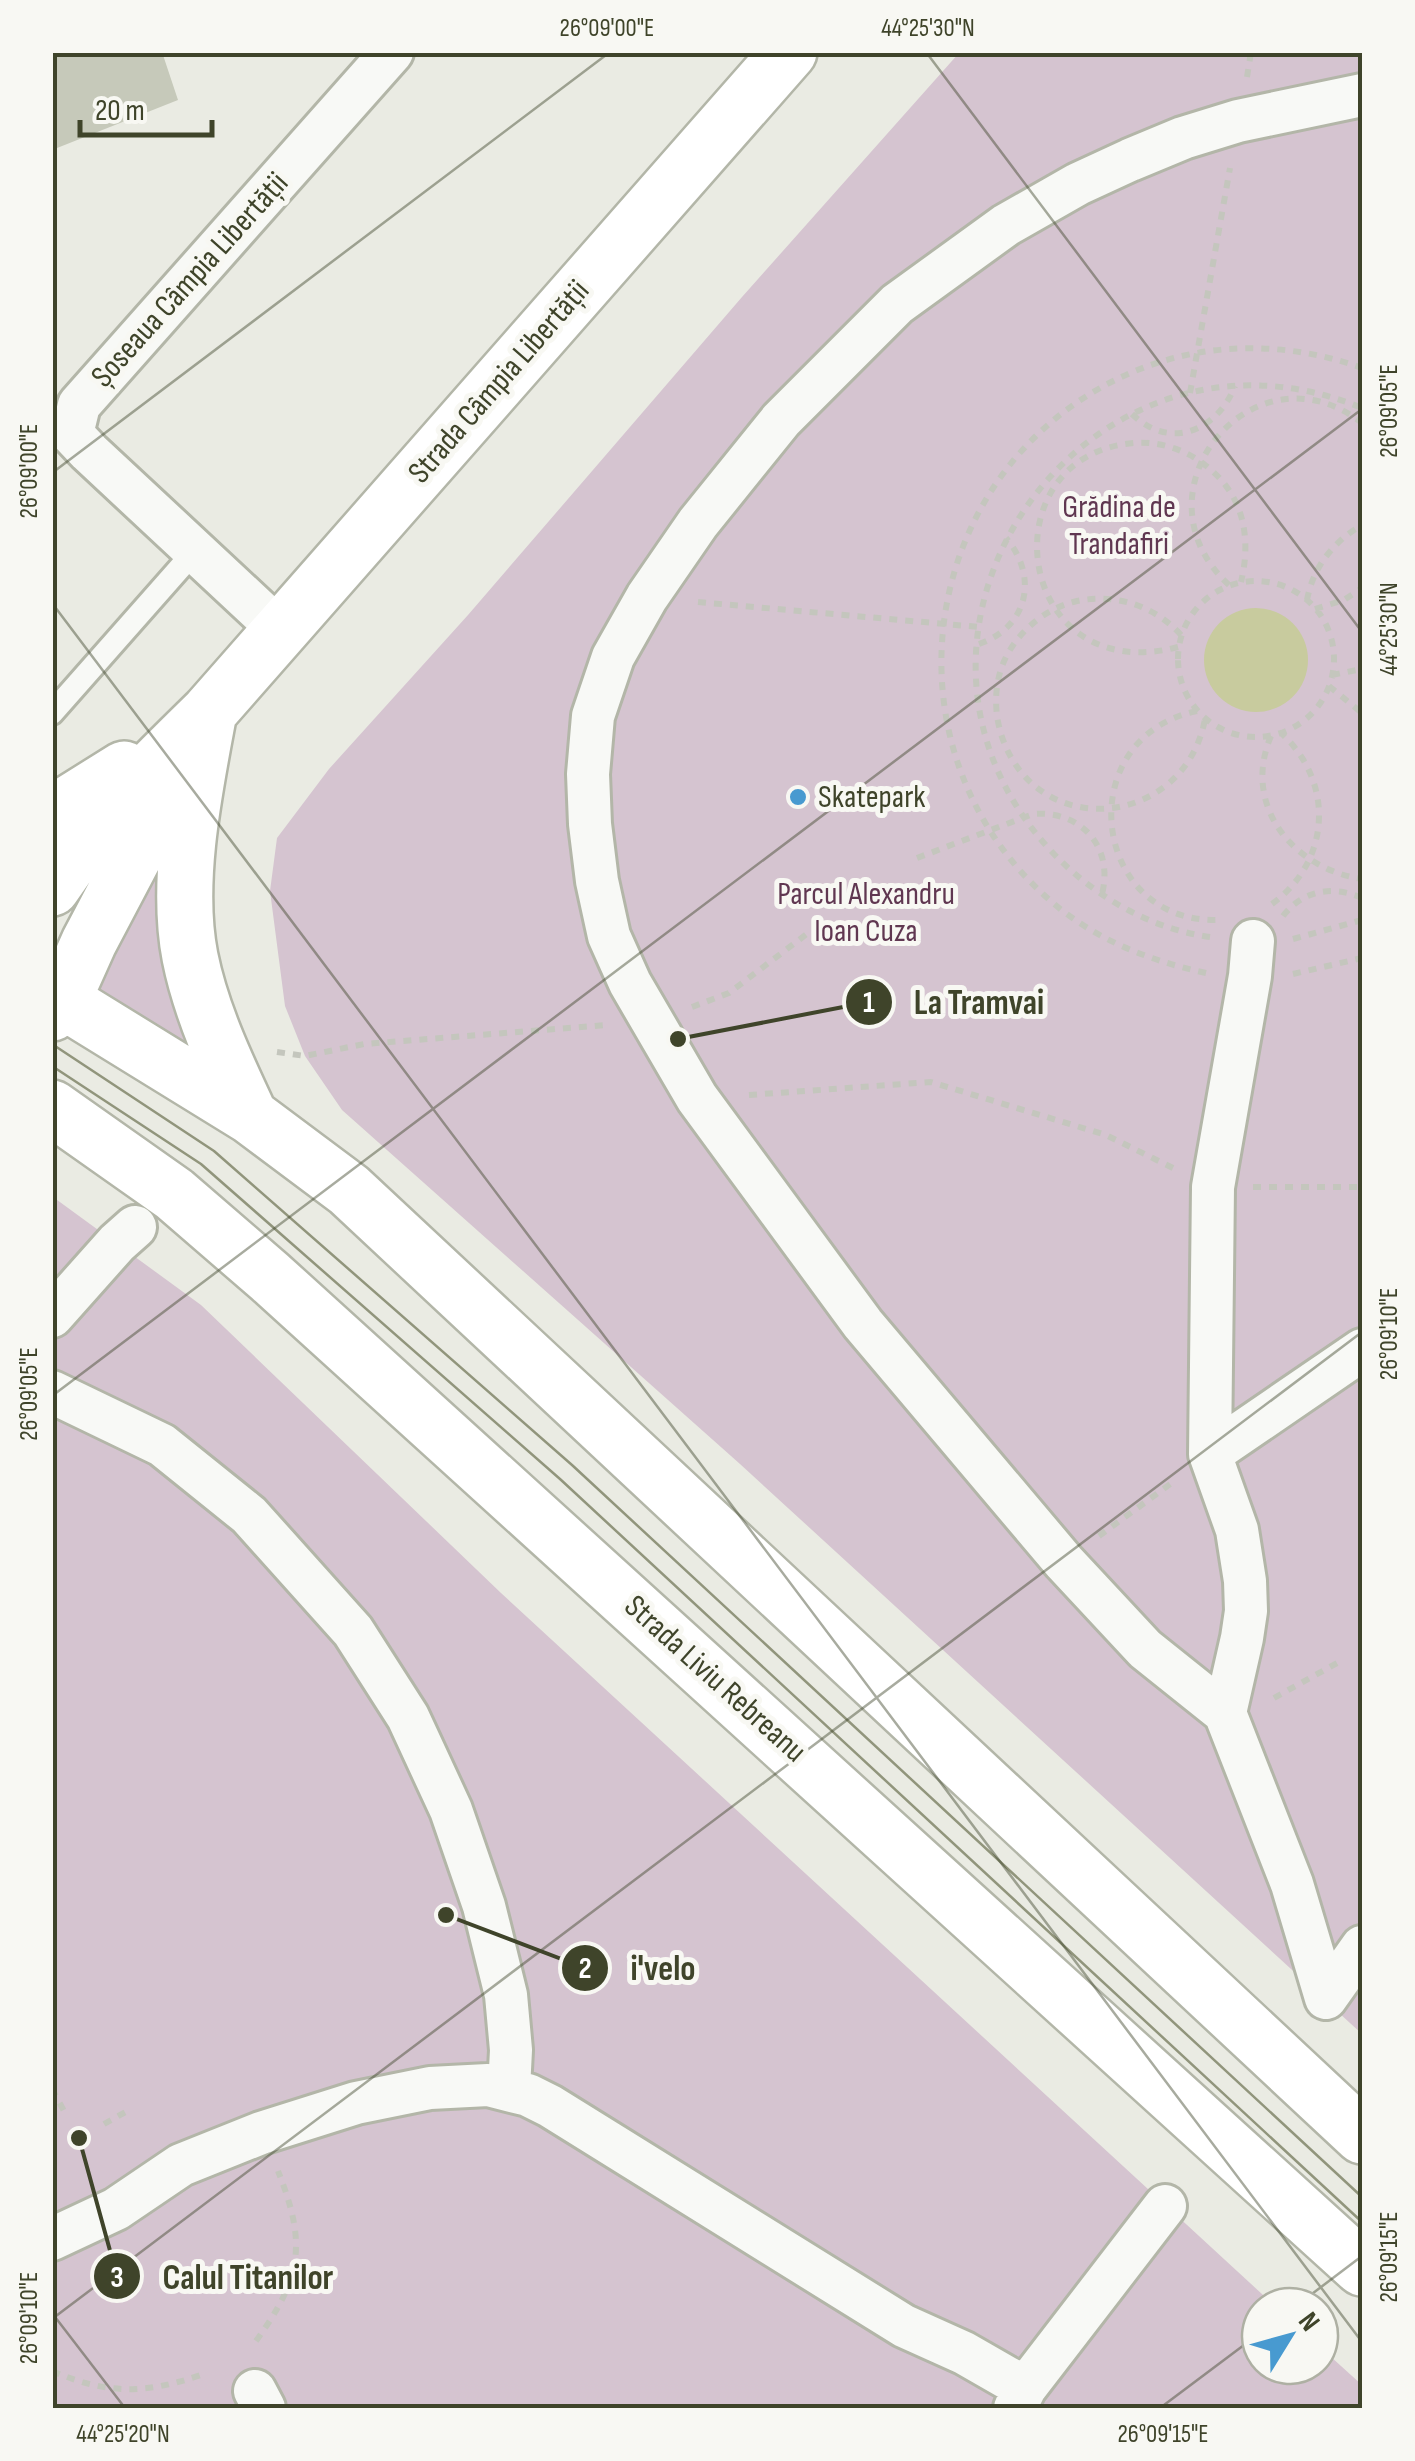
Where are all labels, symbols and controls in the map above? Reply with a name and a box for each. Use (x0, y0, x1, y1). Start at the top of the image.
text: 26°09'00"E (560, 13, 654, 44)
text: 44°25'30"N (881, 13, 975, 44)
scale bar (80, 75, 212, 137)
text: 20 m (95, 93, 145, 129)
street label: Șoseaua Câmpia Libertății (83, 164, 297, 396)
street label: Strada Câmpia Libertății (400, 272, 598, 492)
text: 26°09'05"E (1374, 364, 1405, 458)
text: 26°09'00"E (14, 424, 45, 518)
park label: Grădina de Trandafiri (1062, 488, 1176, 564)
text: 44°25'30"N (1374, 582, 1405, 676)
place label: Skatepark (818, 778, 926, 817)
marker: Skatepark (787, 786, 809, 808)
park label: Parcul Alexandru Ioan Cuza (777, 875, 955, 951)
callout: La Tramvai (844, 969, 1064, 1034)
text: La Tramvai (914, 982, 1044, 1025)
text: 1 (863, 985, 875, 1021)
text: 26°09'10"E (1374, 1288, 1405, 1380)
text: 26°09'05"E (14, 1347, 45, 1441)
street label: Strada Liviu Rebreanu (616, 1587, 814, 1771)
callout: i'velo (560, 1935, 715, 2000)
text: i'velo (630, 1948, 696, 1991)
text: 2 (578, 1951, 592, 1987)
text: 26°09'15"E (1374, 2211, 1405, 2303)
callout: Calul Titanilor (92, 2244, 353, 2309)
text: Calul Titanilor (163, 2257, 334, 2300)
text: 3 (110, 2260, 124, 2296)
text: 26°09'10"E (14, 2272, 45, 2364)
north arrow (1240, 2286, 1340, 2386)
text: N (1291, 2306, 1326, 2338)
text: 44°25'20"N (76, 2419, 170, 2450)
text: 26°09'15"E (1117, 2419, 1209, 2450)

